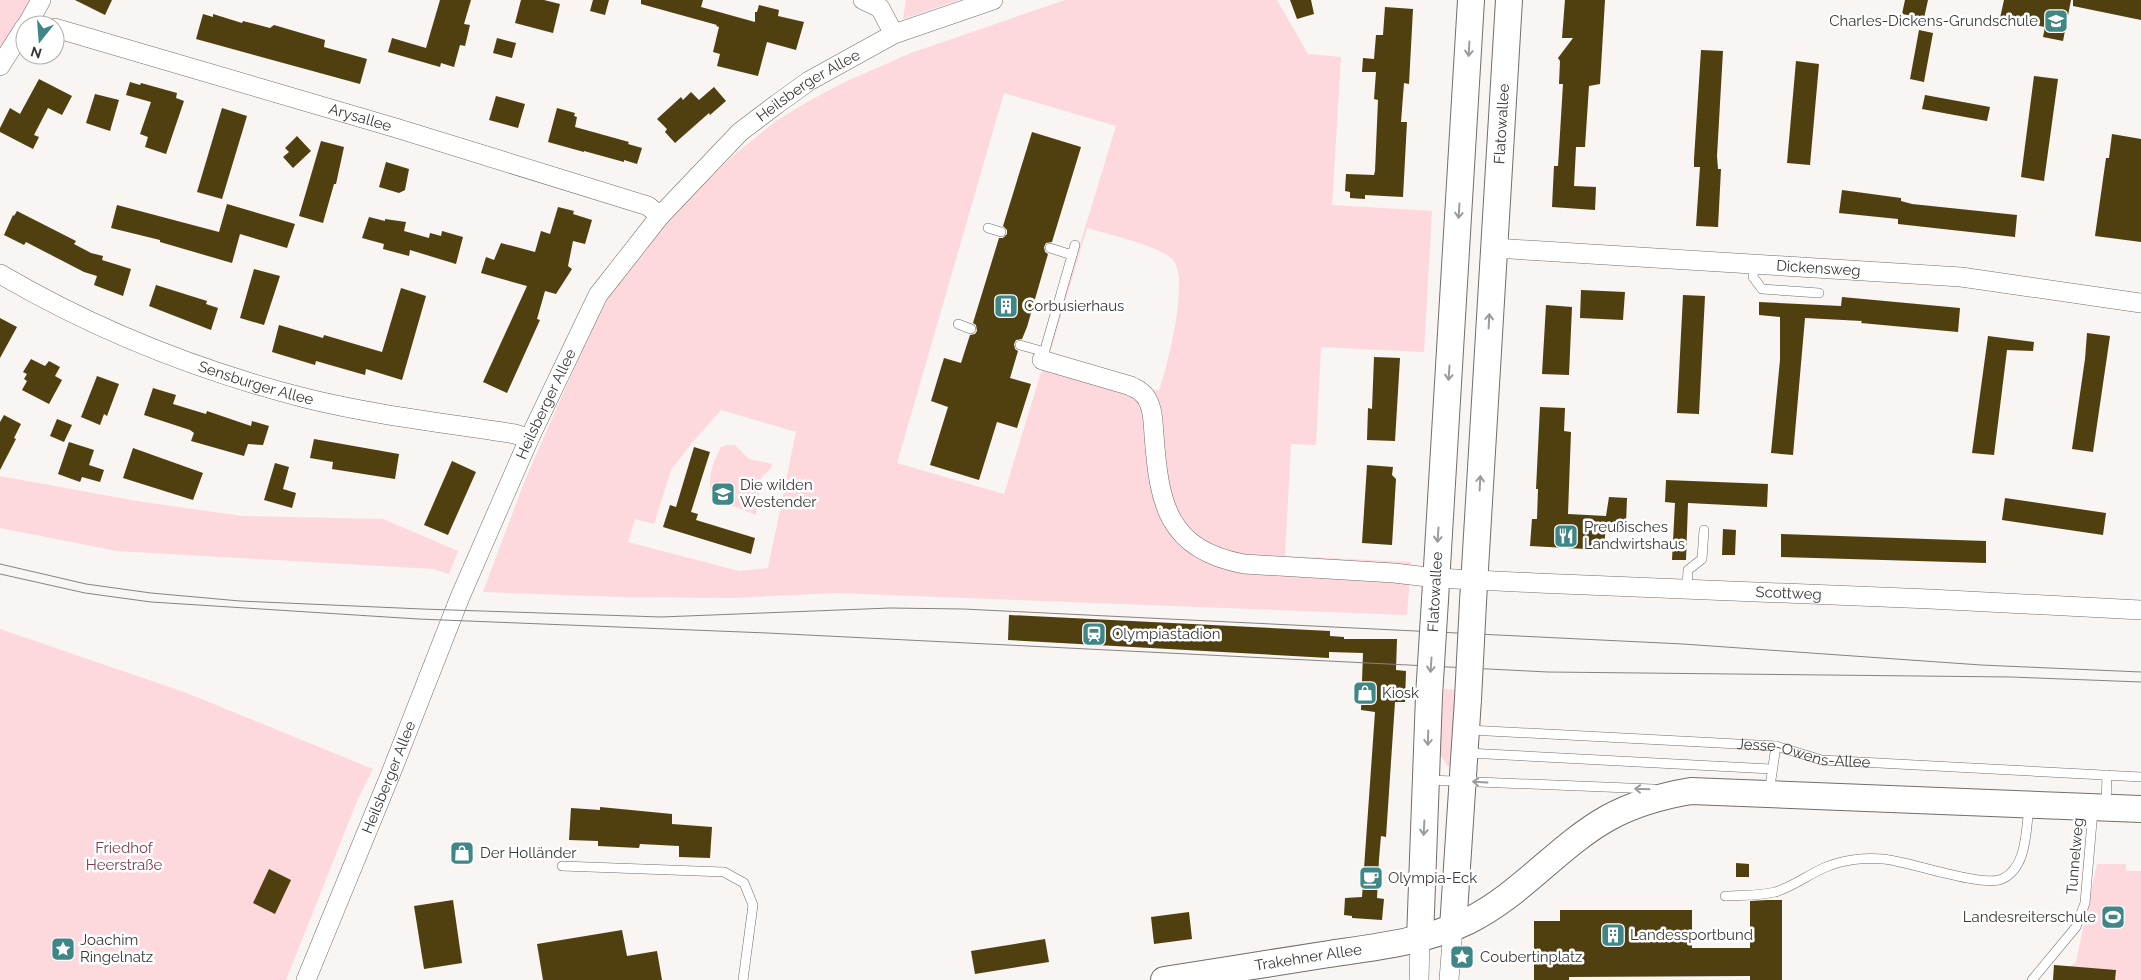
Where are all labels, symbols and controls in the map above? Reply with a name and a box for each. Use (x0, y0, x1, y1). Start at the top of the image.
school or university icon: Charles-Dickens-Grundschule (2043, 8, 2069, 34)
place label: Charles-Dickens-Grundschule (1829, 12, 2038, 30)
north arrow (15, 15, 65, 65)
one-way arrow (1464, 40, 1473, 56)
text: N (29, 43, 44, 62)
street label: Heilsberger Allee (753, 46, 863, 125)
street label: Flatowallee (1490, 83, 1513, 165)
street label: Arysallee (327, 100, 394, 135)
one-way arrow (1455, 203, 1464, 219)
street label: Dickensweg (1776, 257, 1861, 280)
building icon: Corbusierhaus (993, 293, 1019, 319)
place label: Corbusierhaus (1024, 297, 1124, 315)
one-way arrow (1485, 313, 1494, 329)
street label: Heilsberger Allee (512, 346, 580, 462)
street label: Sensburger Allee (196, 357, 316, 409)
one-way arrow (1444, 365, 1453, 381)
one-way arrow (1475, 475, 1484, 491)
place label: Die wilden Westender (740, 476, 817, 511)
school or university icon: Die wilden Westender (710, 481, 736, 507)
place label: Preußisches Landwirtshaus (1584, 518, 1685, 553)
restaurant icon: Preußisches Landwirtshaus (1553, 523, 1579, 549)
one-way arrow (1434, 527, 1443, 543)
street label: Flatowallee (1424, 551, 1446, 633)
street label: Scottweg (1755, 583, 1822, 604)
station icon: Olympiastadion (1081, 621, 1107, 647)
place label: Olympiastadion (1112, 625, 1220, 643)
one-way arrow (1427, 657, 1436, 673)
shop icon: Kiosk (1352, 680, 1378, 706)
place label: Kiosk (1382, 684, 1419, 702)
street label: Heilsberger Allee (358, 718, 420, 836)
one-way arrow (1423, 730, 1433, 746)
street label: Jesse-Owens-Allee (1736, 735, 1871, 772)
one-way arrow (1472, 777, 1488, 786)
one-way arrow (1634, 784, 1650, 793)
street label: Tunnelweg (2063, 817, 2087, 895)
one-way arrow (1420, 820, 1429, 836)
park label: Friedhof Heerstraße (86, 839, 162, 874)
shop icon: Der Holländer (449, 840, 475, 866)
place label: Der Holländer (480, 844, 577, 862)
cafe icon: Olympia-Eck (1358, 865, 1384, 891)
place label: Olympia-Eck (1388, 869, 1477, 887)
sports icon: Landesreiterschule (2100, 904, 2126, 930)
place label: Landesreiterschule (1963, 908, 2096, 926)
building icon: Landessportbund (1600, 922, 1626, 948)
place label: Landessportbund (1630, 926, 1753, 944)
place label: Joachim Ringelnatz (80, 931, 153, 966)
place icon: Joachim Ringelnatz (50, 936, 76, 962)
street label: Trakehner Allee (1253, 940, 1363, 975)
place icon: Coubertinplatz (1449, 944, 1475, 970)
place label: Coubertinplatz (1480, 948, 1582, 966)

